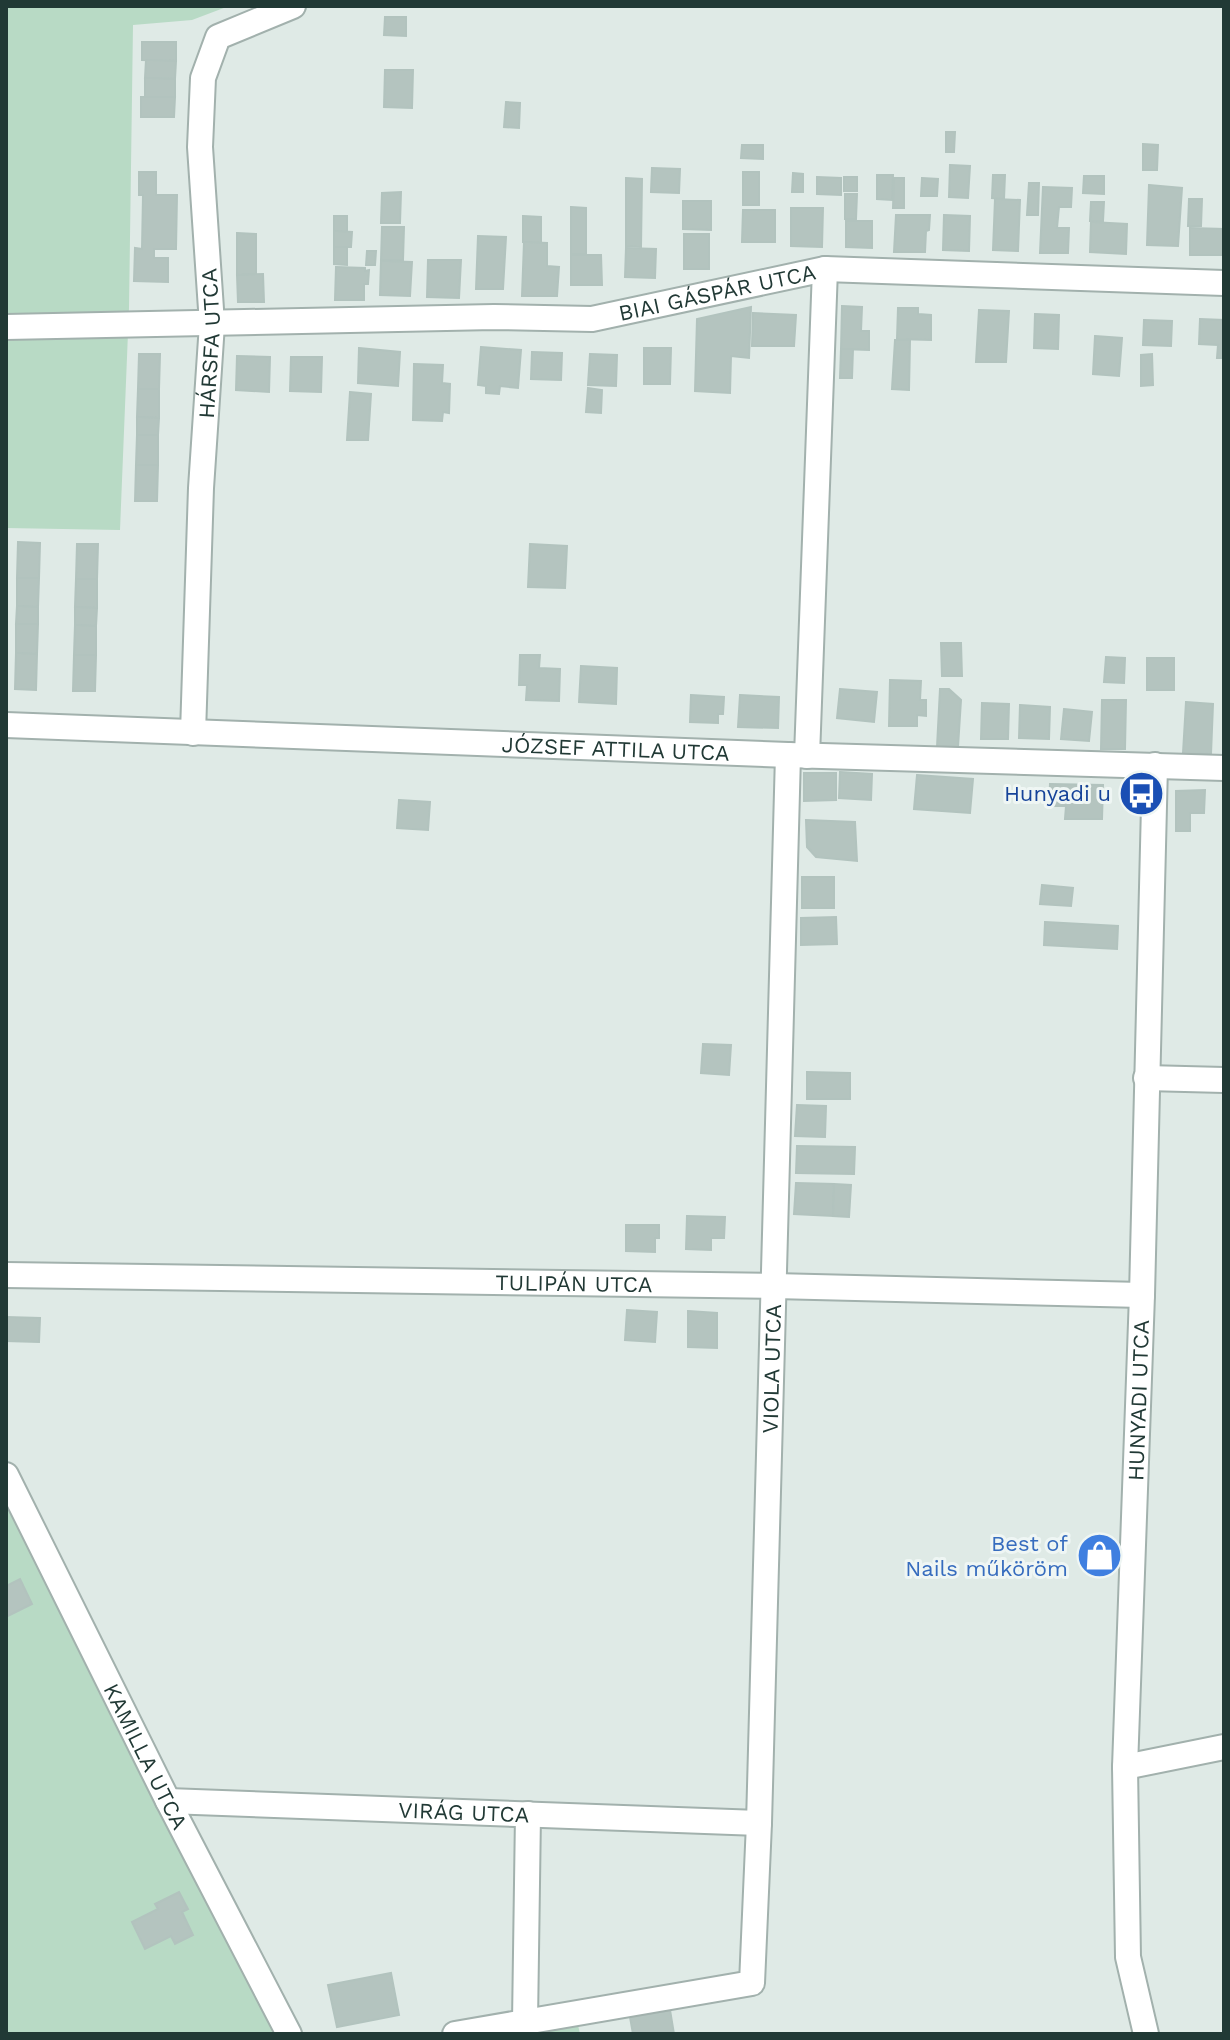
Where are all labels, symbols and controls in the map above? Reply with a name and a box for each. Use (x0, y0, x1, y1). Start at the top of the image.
street label: BIAI GÁSPÁR UTCA (616, 259, 818, 326)
street label: HÁRSFA UTCA (194, 267, 225, 419)
street label: JÓZSEF ATTILA UTCA (501, 732, 730, 766)
bus stop icon: Hunyadi u (1118, 769, 1166, 817)
place label: Hunyadi u (1004, 781, 1111, 806)
street label: TULIPÁN UTCA (495, 1270, 653, 1297)
street label: VIOLA UTCA (758, 1304, 786, 1434)
street label: HUNYADI UTCA (1123, 1319, 1154, 1482)
place label: Best of Nails műköröm (905, 1531, 1068, 1581)
shop icon: Best of Nails műköröm (1075, 1532, 1123, 1580)
street label: KAMILLA UTCA (99, 1679, 192, 1833)
street label: VIRÁG UTCA (398, 1798, 530, 1827)

